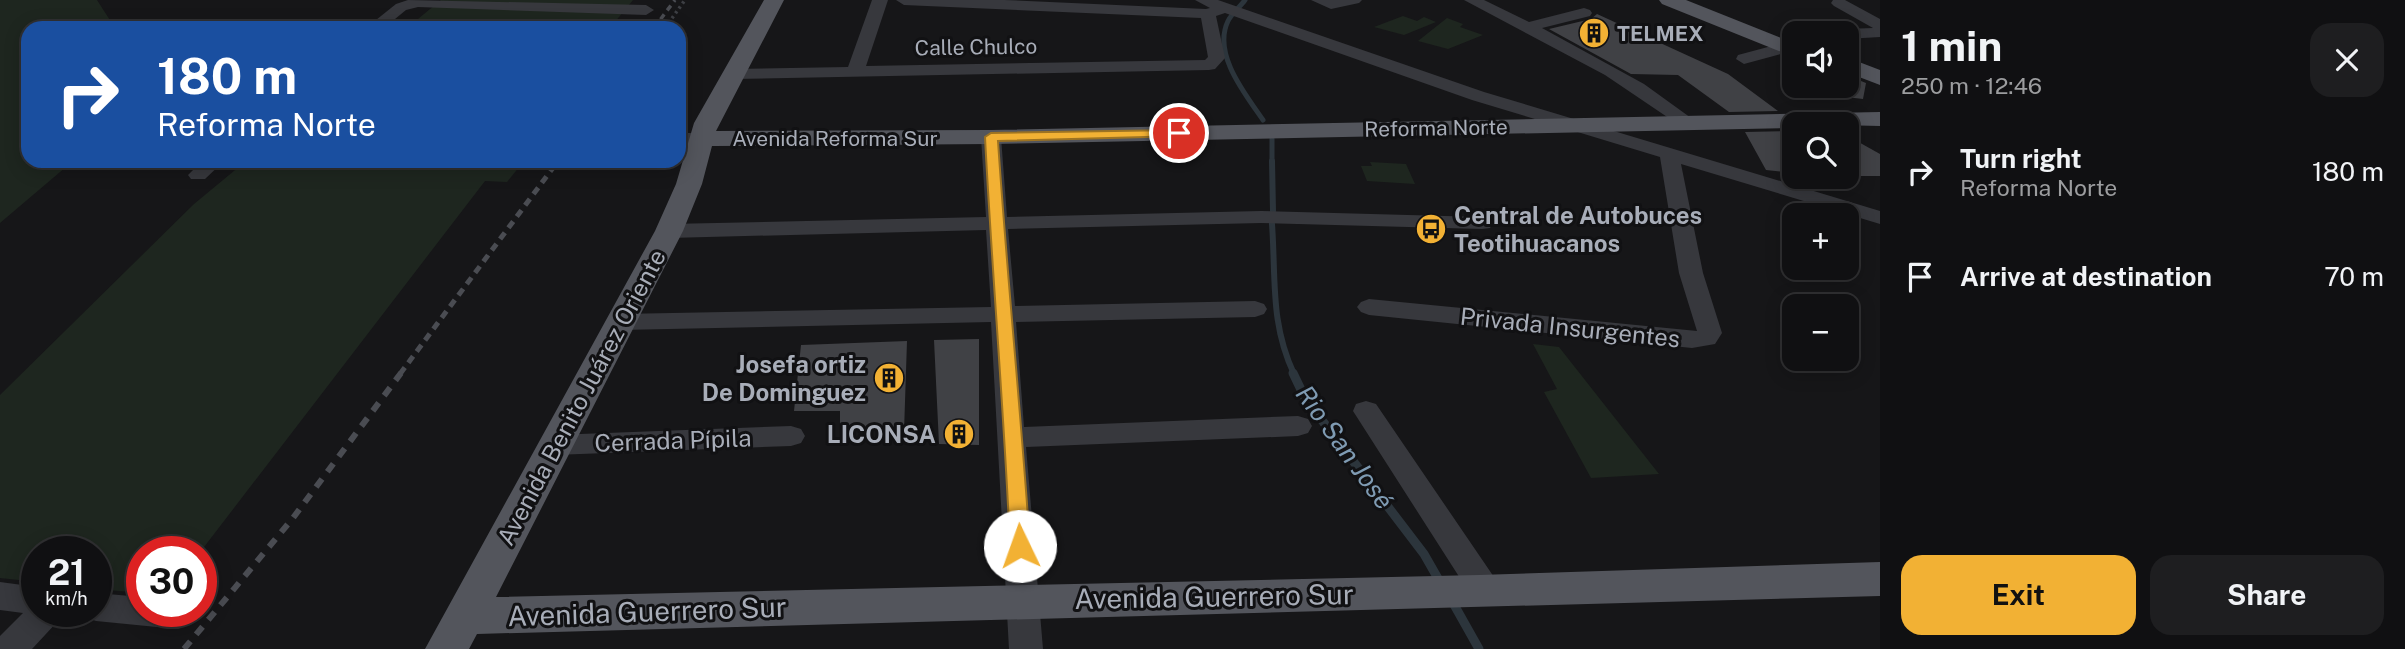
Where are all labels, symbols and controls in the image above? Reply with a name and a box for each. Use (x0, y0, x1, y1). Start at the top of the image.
building icon: TELMEX (1577, 16, 1611, 50)
place label: TELMEX (1617, 21, 1704, 46)
map controls (1782, 21, 1859, 371)
button: sound (1782, 21, 1859, 98)
text: 1 min (1901, 21, 2002, 70)
button: close (2310, 23, 2384, 97)
street label: Calle Chulco (914, 33, 1038, 61)
text: 180 m (157, 47, 297, 105)
icon: right (42, 49, 133, 140)
text: 250 m · 12:46 (1901, 72, 2042, 99)
pin (1149, 103, 1209, 163)
text: Reforma Norte (157, 106, 376, 143)
button: search (1782, 112, 1859, 189)
icon: arrive (1160, 114, 1198, 152)
street label: Reforma Norte (1364, 114, 1508, 142)
street label: Avenida Reforma Sur (732, 126, 938, 151)
text: Turn right (1960, 143, 2082, 174)
icon: right (1901, 153, 1939, 191)
text: 180 m (2312, 156, 2384, 187)
text: Reforma Norte (1960, 174, 2117, 201)
place label: Central de Autobuces Teotihuacanos (1454, 201, 1702, 257)
button: + (1782, 203, 1859, 280)
bus stop icon: Central de Autobuces Teotihuacanos (1414, 212, 1448, 246)
street label: Avenida Benito Juárez Oriente (491, 244, 671, 550)
icon: arrive (1901, 258, 1939, 296)
text: Arrive at destination (1960, 261, 2212, 292)
text: 70 m (2324, 261, 2384, 292)
button: − (1782, 294, 1859, 371)
street label: Privada Insurgentes (1459, 302, 1681, 352)
place label: Josefa ortiz De Dominguez (702, 350, 866, 406)
building icon: Josefa ortiz De Dominguez (872, 361, 906, 395)
water label: Rio San José (1290, 379, 1400, 515)
building icon: LICONSA (942, 417, 976, 451)
place label: LICONSA (827, 420, 936, 448)
street label: Cerrada Pípila (594, 423, 752, 457)
position arrow (983, 509, 1057, 583)
speed limit sign: 30 (126, 536, 217, 627)
text: 21 (48, 552, 85, 593)
button: Exit (1901, 555, 2136, 635)
button: Share (2150, 555, 2384, 635)
street label: Avenida Guerrero Sur (1074, 577, 1354, 615)
text: km/h (45, 588, 88, 609)
street label: Avenida Guerrero Sur (507, 590, 787, 632)

